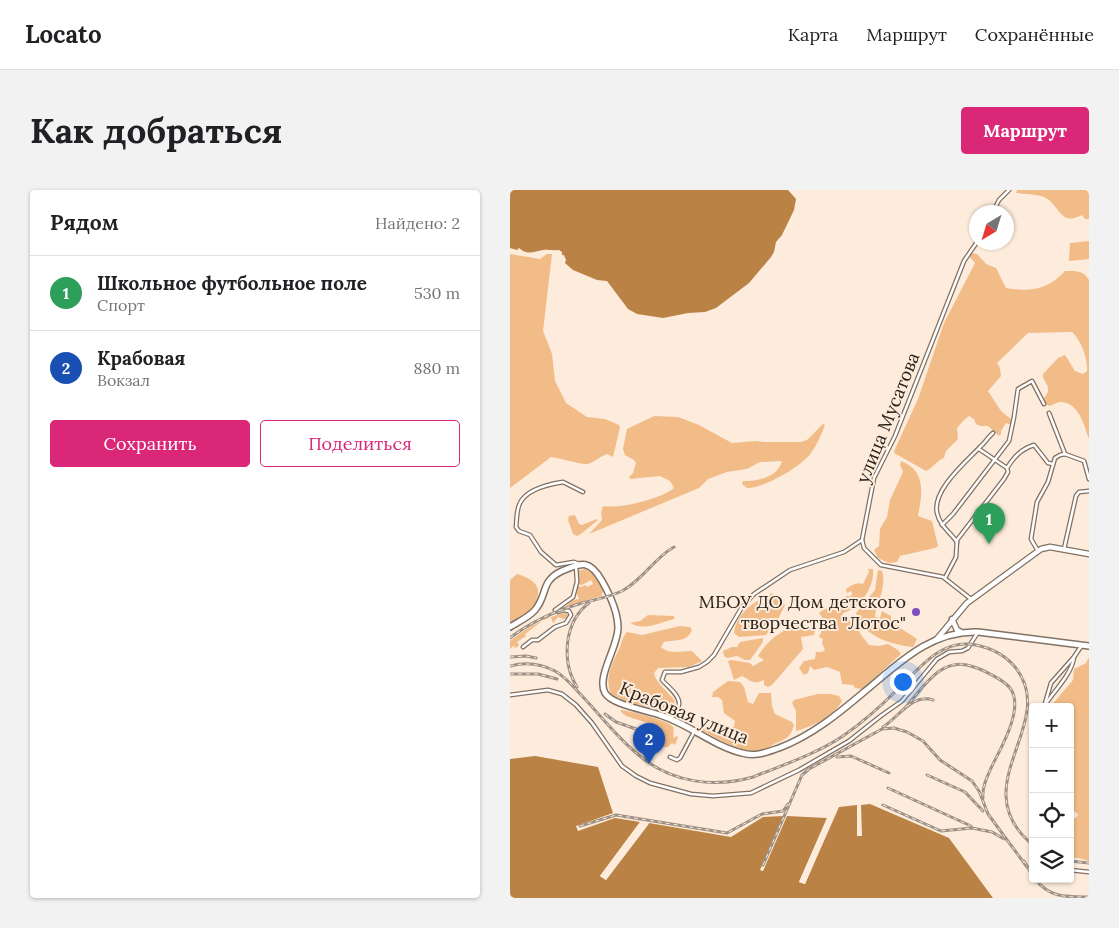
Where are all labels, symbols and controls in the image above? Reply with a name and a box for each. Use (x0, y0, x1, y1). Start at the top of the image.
text: Locato (25, 19, 102, 50)
text: Карта (788, 23, 838, 46)
text: Маршрут (866, 23, 947, 46)
text: Сохранённые (975, 23, 1094, 46)
button: Маршрут (961, 107, 1089, 154)
text: Как добраться (30, 108, 283, 153)
north arrow (969, 205, 1014, 250)
text: Рядом (50, 209, 119, 236)
text: Найдено: 2 (375, 213, 460, 233)
text: Школьное футбольное поле (97, 271, 367, 295)
text: 1 (63, 283, 69, 303)
text: 530 m (414, 283, 460, 303)
text: Спорт (97, 295, 145, 315)
text: Крабовая (97, 346, 186, 370)
street label: улица Мусатова (851, 349, 924, 487)
text: 2 (62, 358, 70, 378)
text: 880 m (414, 358, 460, 378)
text: Вокзал (97, 370, 150, 390)
button: Сохранить (50, 420, 250, 467)
button: Поделиться (260, 420, 460, 467)
pin: 1 (973, 503, 1005, 544)
place label: МБОУ ДО Дом детского творчества "Лотос" (698, 590, 906, 634)
marker: МБОУ ДО Дом детского творчества "Лотос" (910, 606, 922, 618)
your location (890, 669, 916, 695)
street label: Крабовая улица (616, 676, 752, 749)
map controls (1029, 703, 1074, 883)
button: + (1029, 703, 1074, 748)
pin: 2 (633, 723, 665, 764)
button: − (1029, 748, 1074, 793)
button: locate (1029, 793, 1074, 838)
button: layers (1029, 838, 1074, 883)

